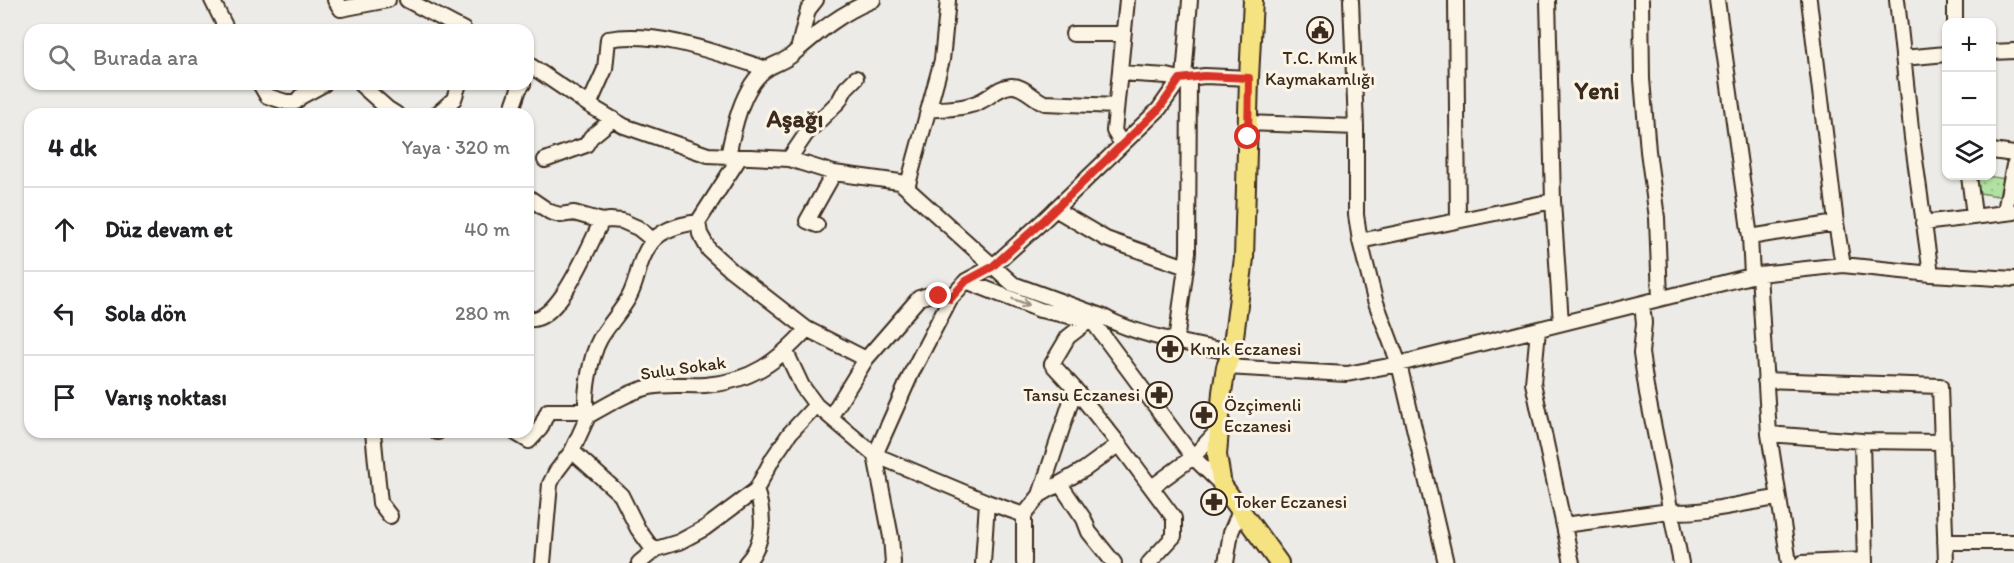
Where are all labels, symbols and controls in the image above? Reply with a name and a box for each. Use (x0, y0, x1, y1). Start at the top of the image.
public building icon: T.C. Kınık Kaymakamlığı (1305, 15, 1335, 45)
map controls (1942, 18, 1996, 180)
button: + (1942, 18, 1996, 72)
search box (24, 24, 534, 90)
icon: search (45, 41, 78, 74)
text: Burada ara (93, 44, 198, 71)
place label: T.C. Kınık Kaymakamlığı (1265, 47, 1375, 90)
button: − (1942, 72, 1996, 126)
district label: Yeni (1574, 76, 1619, 105)
district label: Aşağı (766, 104, 824, 134)
route start (1234, 123, 1260, 149)
button: layers (1942, 126, 1996, 180)
text: 4 dk (48, 131, 97, 163)
text: Yaya · 320 m (402, 135, 510, 159)
icon: ahead (48, 213, 81, 246)
text: Düz devam et (105, 216, 232, 243)
text: 40 m (464, 217, 510, 241)
route end (925, 282, 951, 308)
icon: left (48, 297, 81, 330)
one-way arrow (1011, 297, 1030, 308)
text: Sola dön (105, 300, 186, 327)
text: 280 m (455, 301, 510, 325)
pharmacy icon: Kınık Eczanesi (1155, 334, 1185, 364)
place label: Kınık Eczanesi (1190, 338, 1301, 360)
street label: Sulu Sokak (639, 351, 728, 385)
pharmacy icon: Tansu Eczanesi (1144, 380, 1174, 410)
icon: arrive (48, 381, 81, 414)
text: Varış noktası (105, 384, 227, 411)
place label: Tansu Eczanesi (1023, 384, 1140, 406)
place label: Özçimenli Eczanesi (1224, 394, 1301, 437)
pharmacy icon: Özçimenli Eczanesi (1189, 400, 1219, 430)
pharmacy icon: Toker Eczanesi (1199, 487, 1229, 517)
place label: Toker Eczanesi (1234, 491, 1347, 513)

